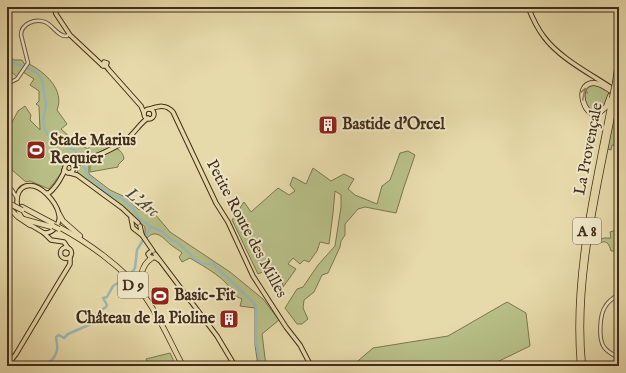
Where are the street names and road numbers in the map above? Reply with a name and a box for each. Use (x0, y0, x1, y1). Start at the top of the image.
street label: La Provençale (570, 101, 608, 197)
street label: Petite Route des Milles (201, 156, 291, 302)
road number: A 8 (573, 218, 601, 244)
road number: D 9 (118, 272, 148, 298)

